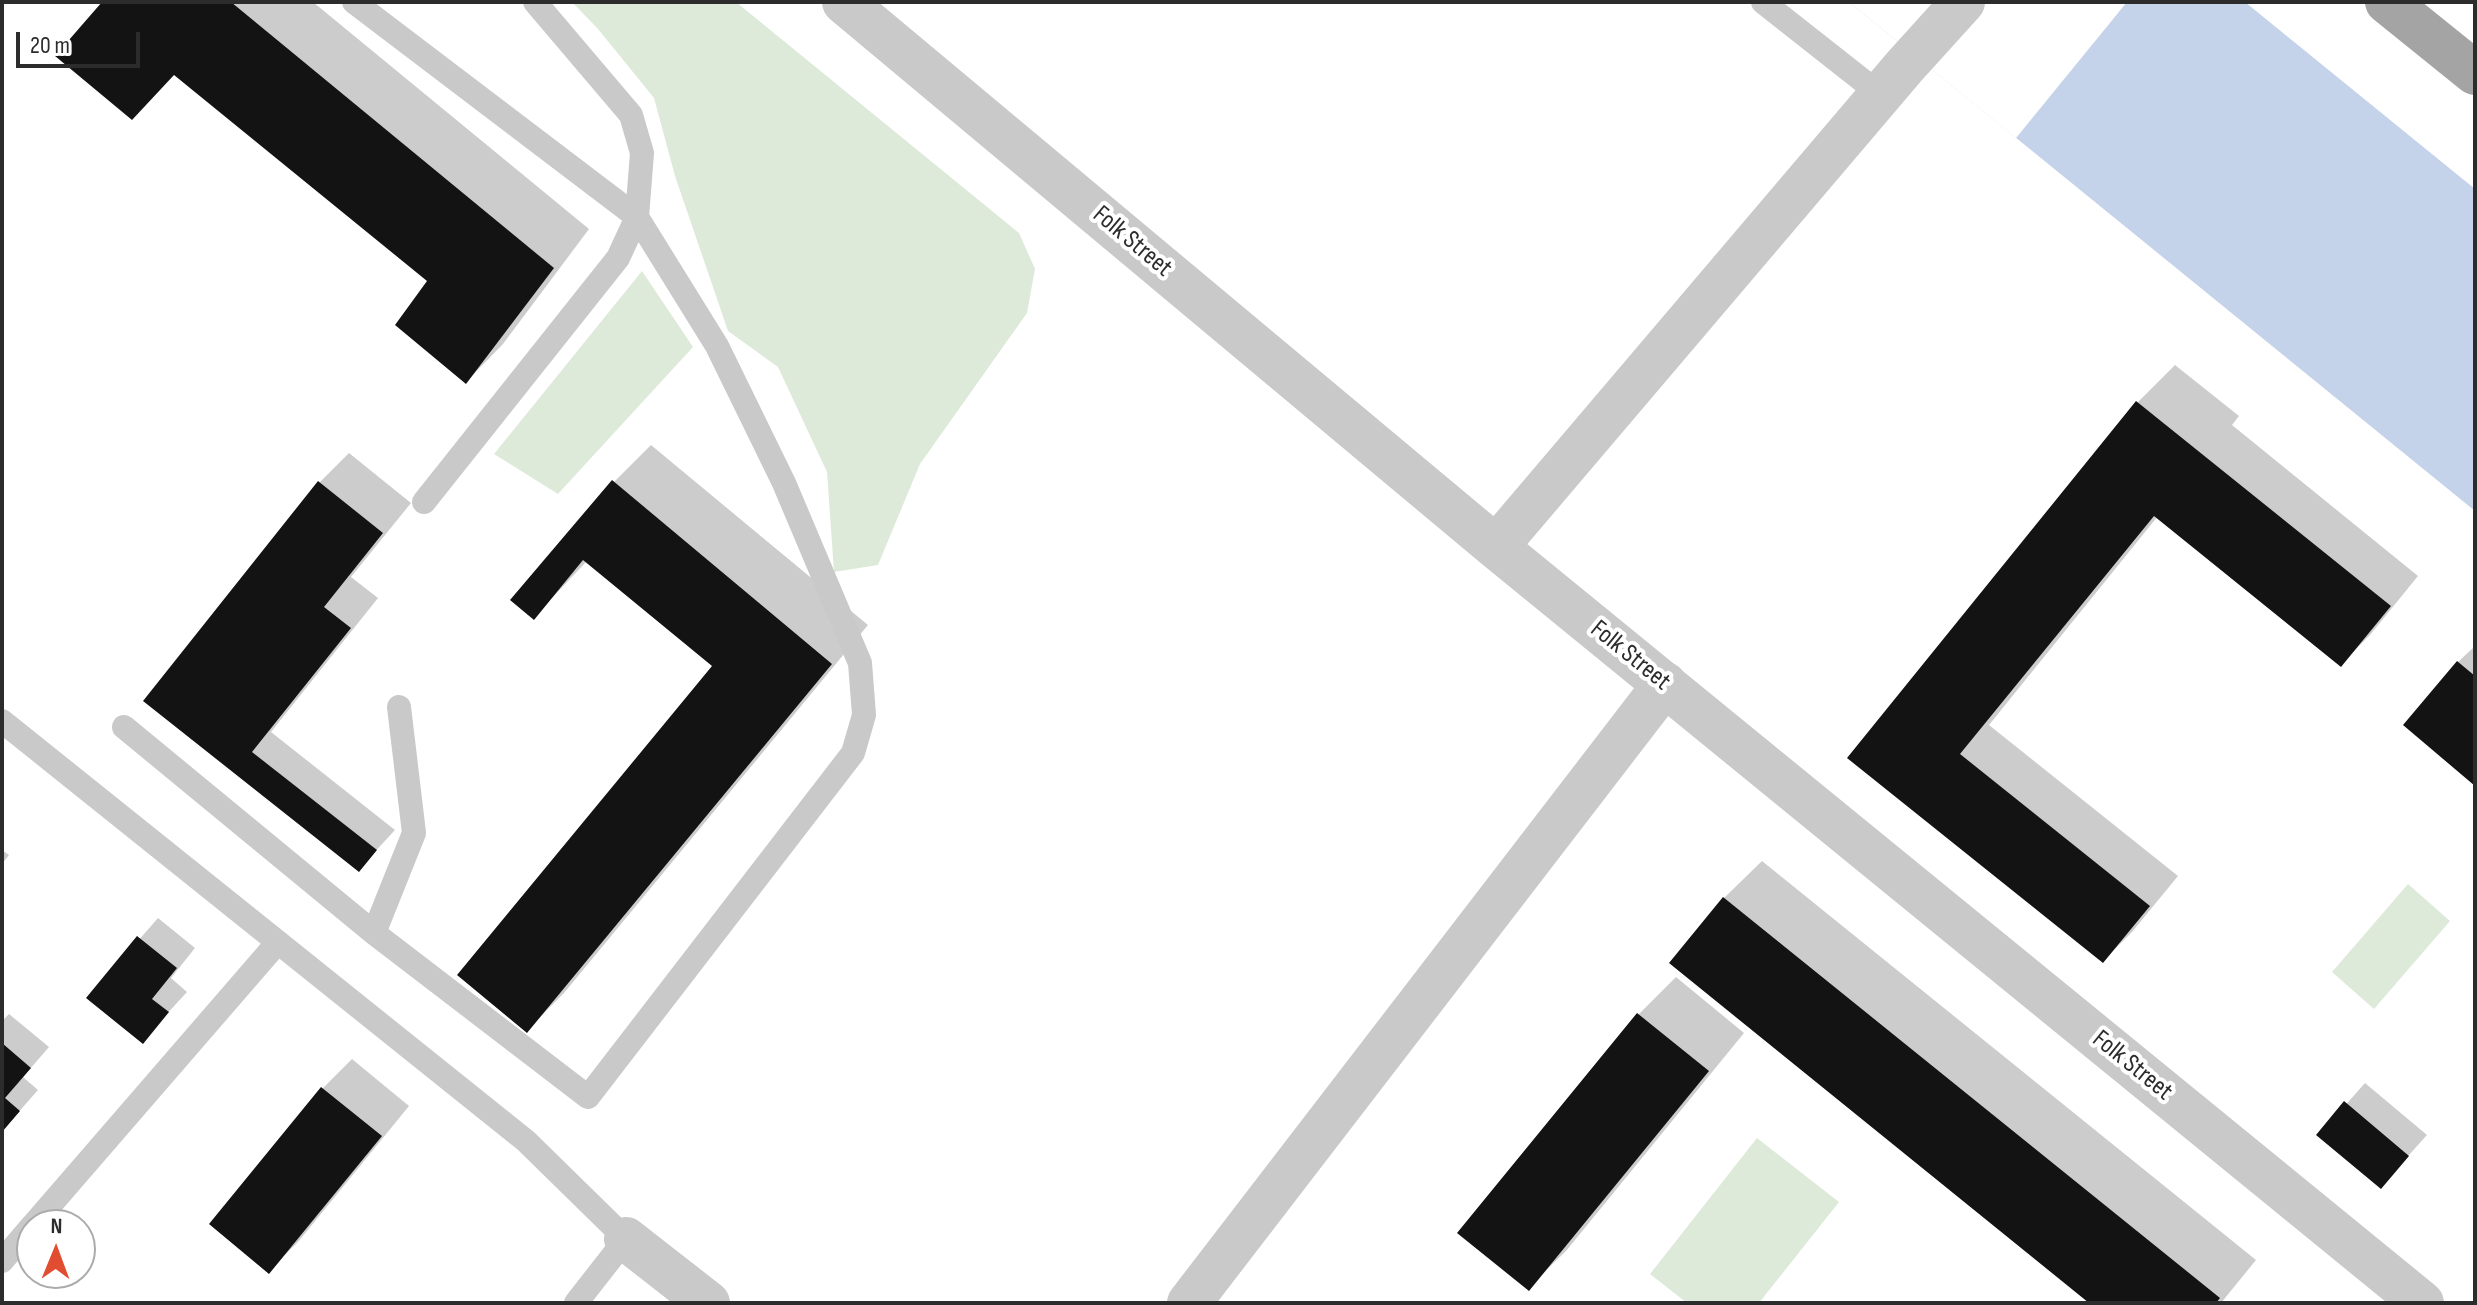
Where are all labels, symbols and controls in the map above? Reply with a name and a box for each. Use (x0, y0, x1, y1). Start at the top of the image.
scale bar (20, 16, 144, 66)
text: 20 m (30, 31, 70, 60)
street label: Folk Street (1086, 200, 1178, 284)
street label: Folk Street (1584, 614, 1676, 698)
street label: Folk Street (2086, 1024, 2178, 1108)
north arrow (16, 1209, 96, 1289)
text: N (50, 1213, 63, 1240)

